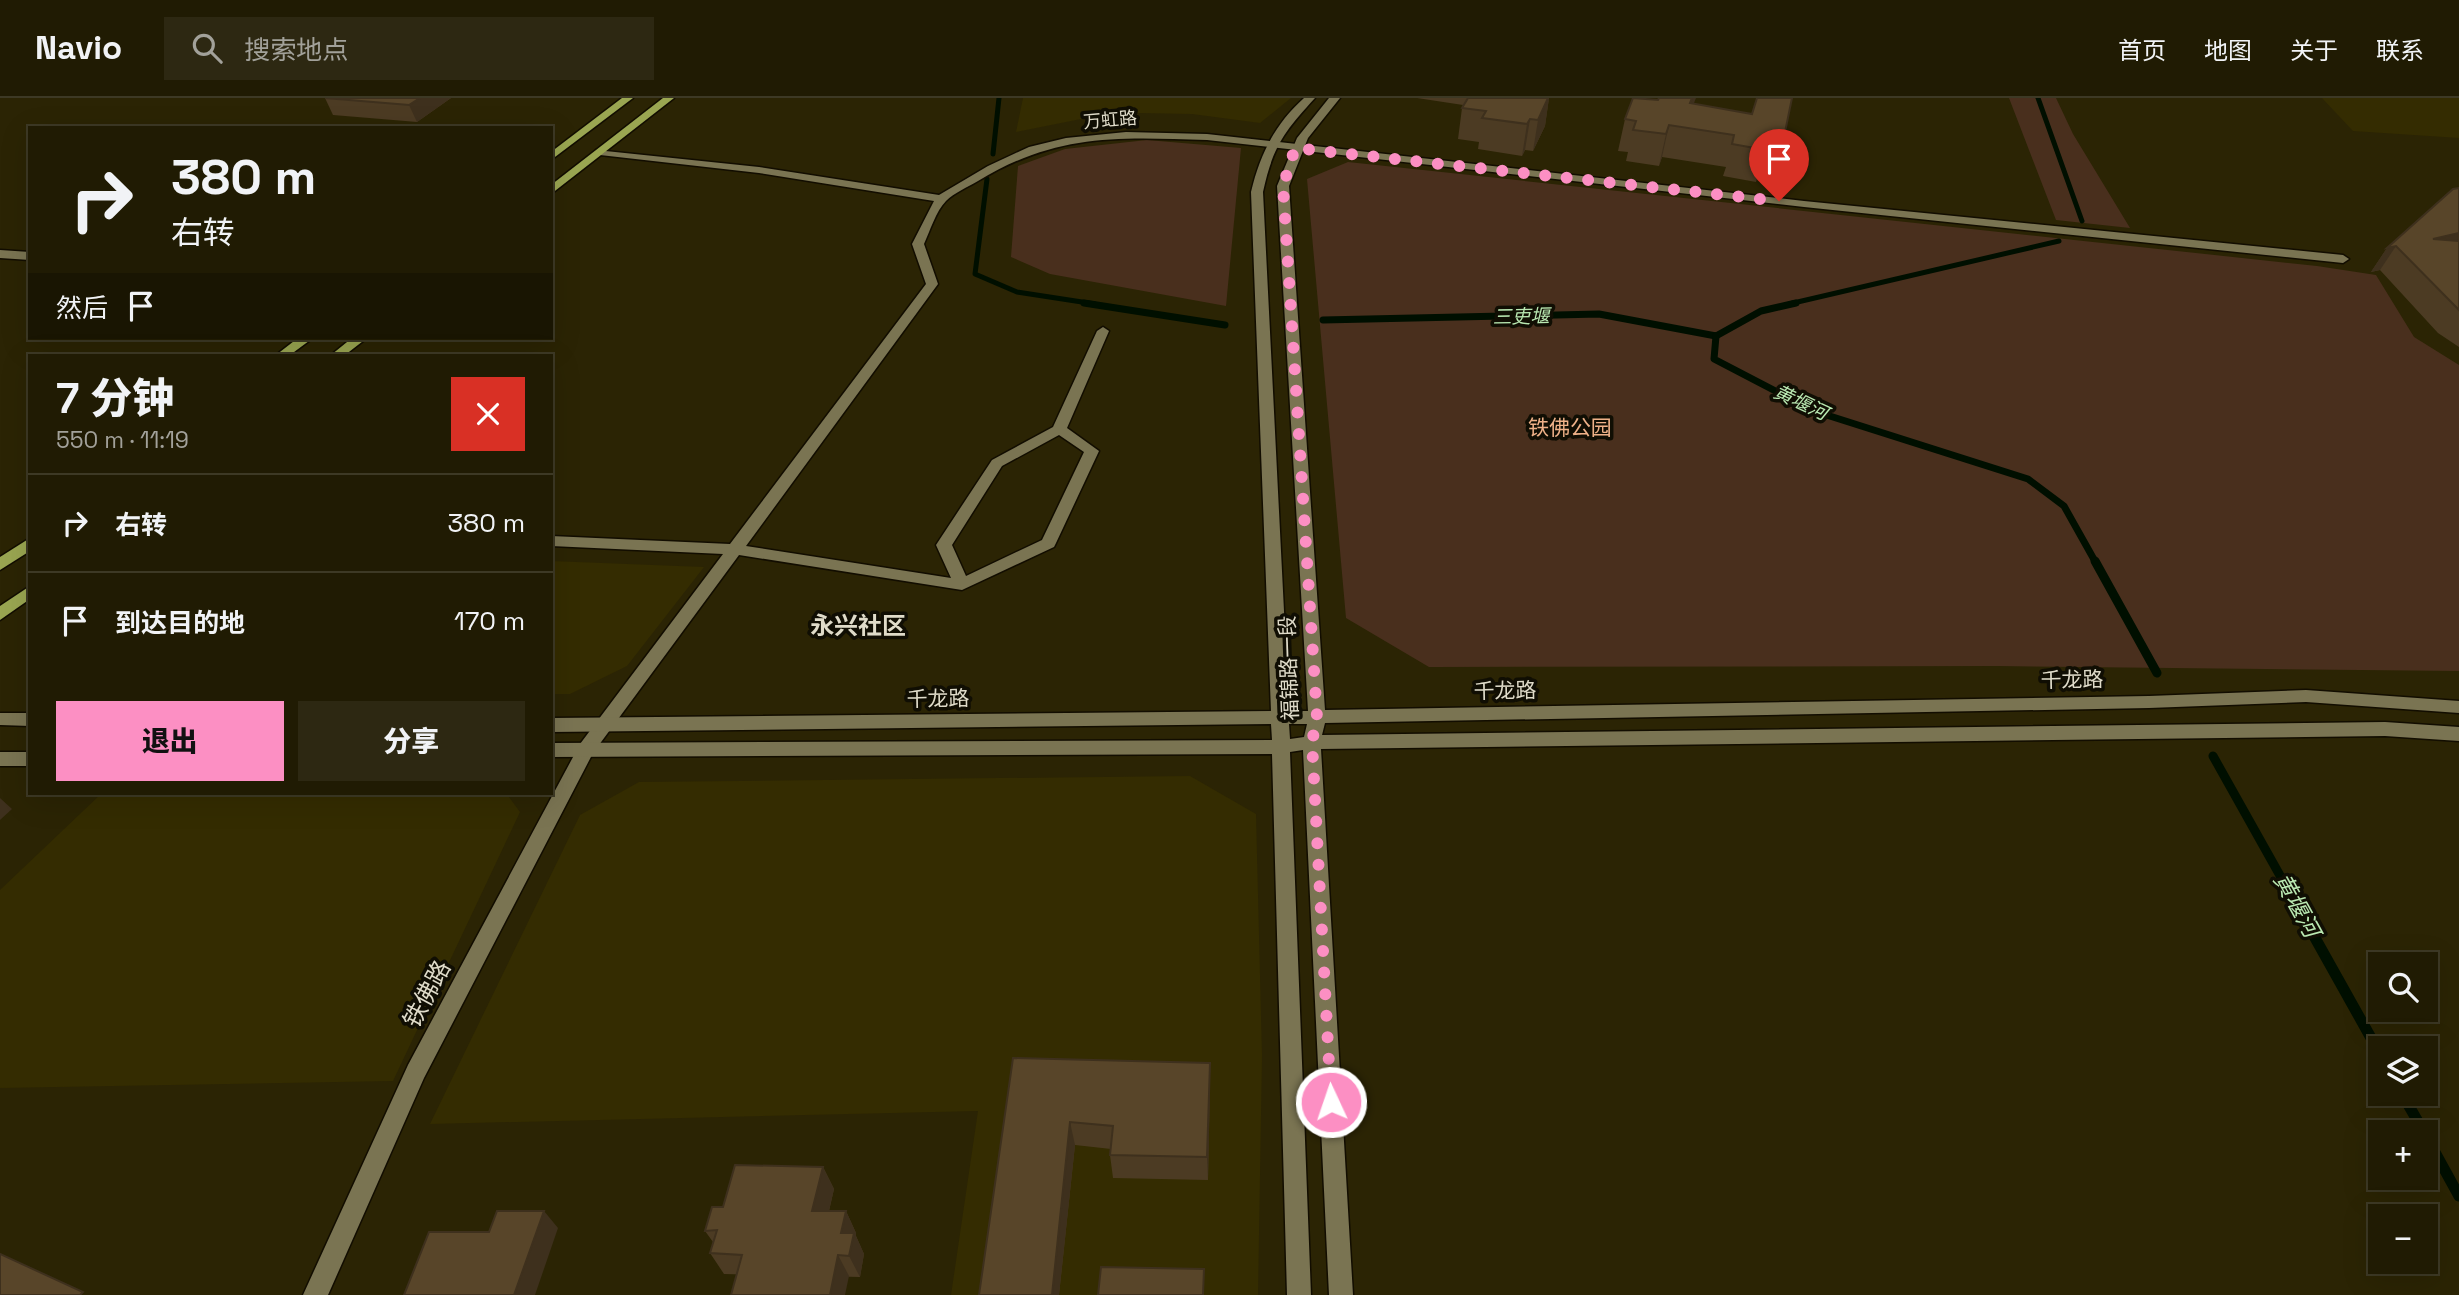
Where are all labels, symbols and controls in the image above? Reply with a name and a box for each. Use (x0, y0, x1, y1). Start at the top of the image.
search box (164, 17, 654, 80)
text: Navio (35, 27, 122, 69)
icon: search (188, 29, 226, 67)
text: 搜索地点 (244, 33, 348, 67)
text: 首页 (2118, 35, 2166, 66)
text: 地图 (2204, 35, 2252, 66)
text: 关于 (2290, 35, 2338, 66)
text: 联系 (2376, 35, 2424, 66)
street label: 万虹路 (1082, 106, 1138, 133)
pin (1749, 129, 1809, 201)
icon: arrive (1760, 140, 1798, 178)
text: 380 m (171, 146, 316, 208)
icon: right (56, 154, 147, 245)
text: 右转 (171, 213, 235, 253)
icon: arrive (122, 287, 160, 325)
text: 然后 (56, 291, 108, 325)
water label: 三吏堰 (1492, 303, 1553, 329)
text: 7 分钟 (56, 372, 174, 425)
button: close (451, 377, 525, 451)
water label: 黄堰河 (1770, 379, 1836, 428)
park label: 铁佛公园 (1528, 414, 1612, 441)
text: 550 m · 11:19 (56, 425, 189, 455)
icon: right (56, 504, 94, 542)
text: 380 m (447, 506, 525, 540)
text: 右转 (115, 508, 167, 542)
icon: arrive (56, 602, 94, 640)
text: 170 m (454, 604, 525, 638)
text: 到达目的地 (115, 606, 245, 640)
district label: 永兴社区 (810, 610, 906, 641)
street label: 福锦路一段 (1273, 615, 1304, 721)
street label: 千龙路 (2040, 665, 2104, 694)
street label: 千龙路 (1473, 676, 1537, 705)
street label: 千龙路 (906, 684, 970, 713)
button: 退出 (56, 701, 284, 781)
button: 分享 (298, 701, 525, 781)
water label: 黄堰河 (2267, 868, 2329, 946)
map controls (2368, 952, 2438, 1274)
button: search (2368, 952, 2438, 1022)
street label: 铁佛路 (396, 955, 457, 1033)
button: layers (2368, 1036, 2438, 1106)
position arrow (1294, 1065, 1368, 1139)
button: + (2368, 1120, 2438, 1190)
button: − (2368, 1204, 2438, 1274)

